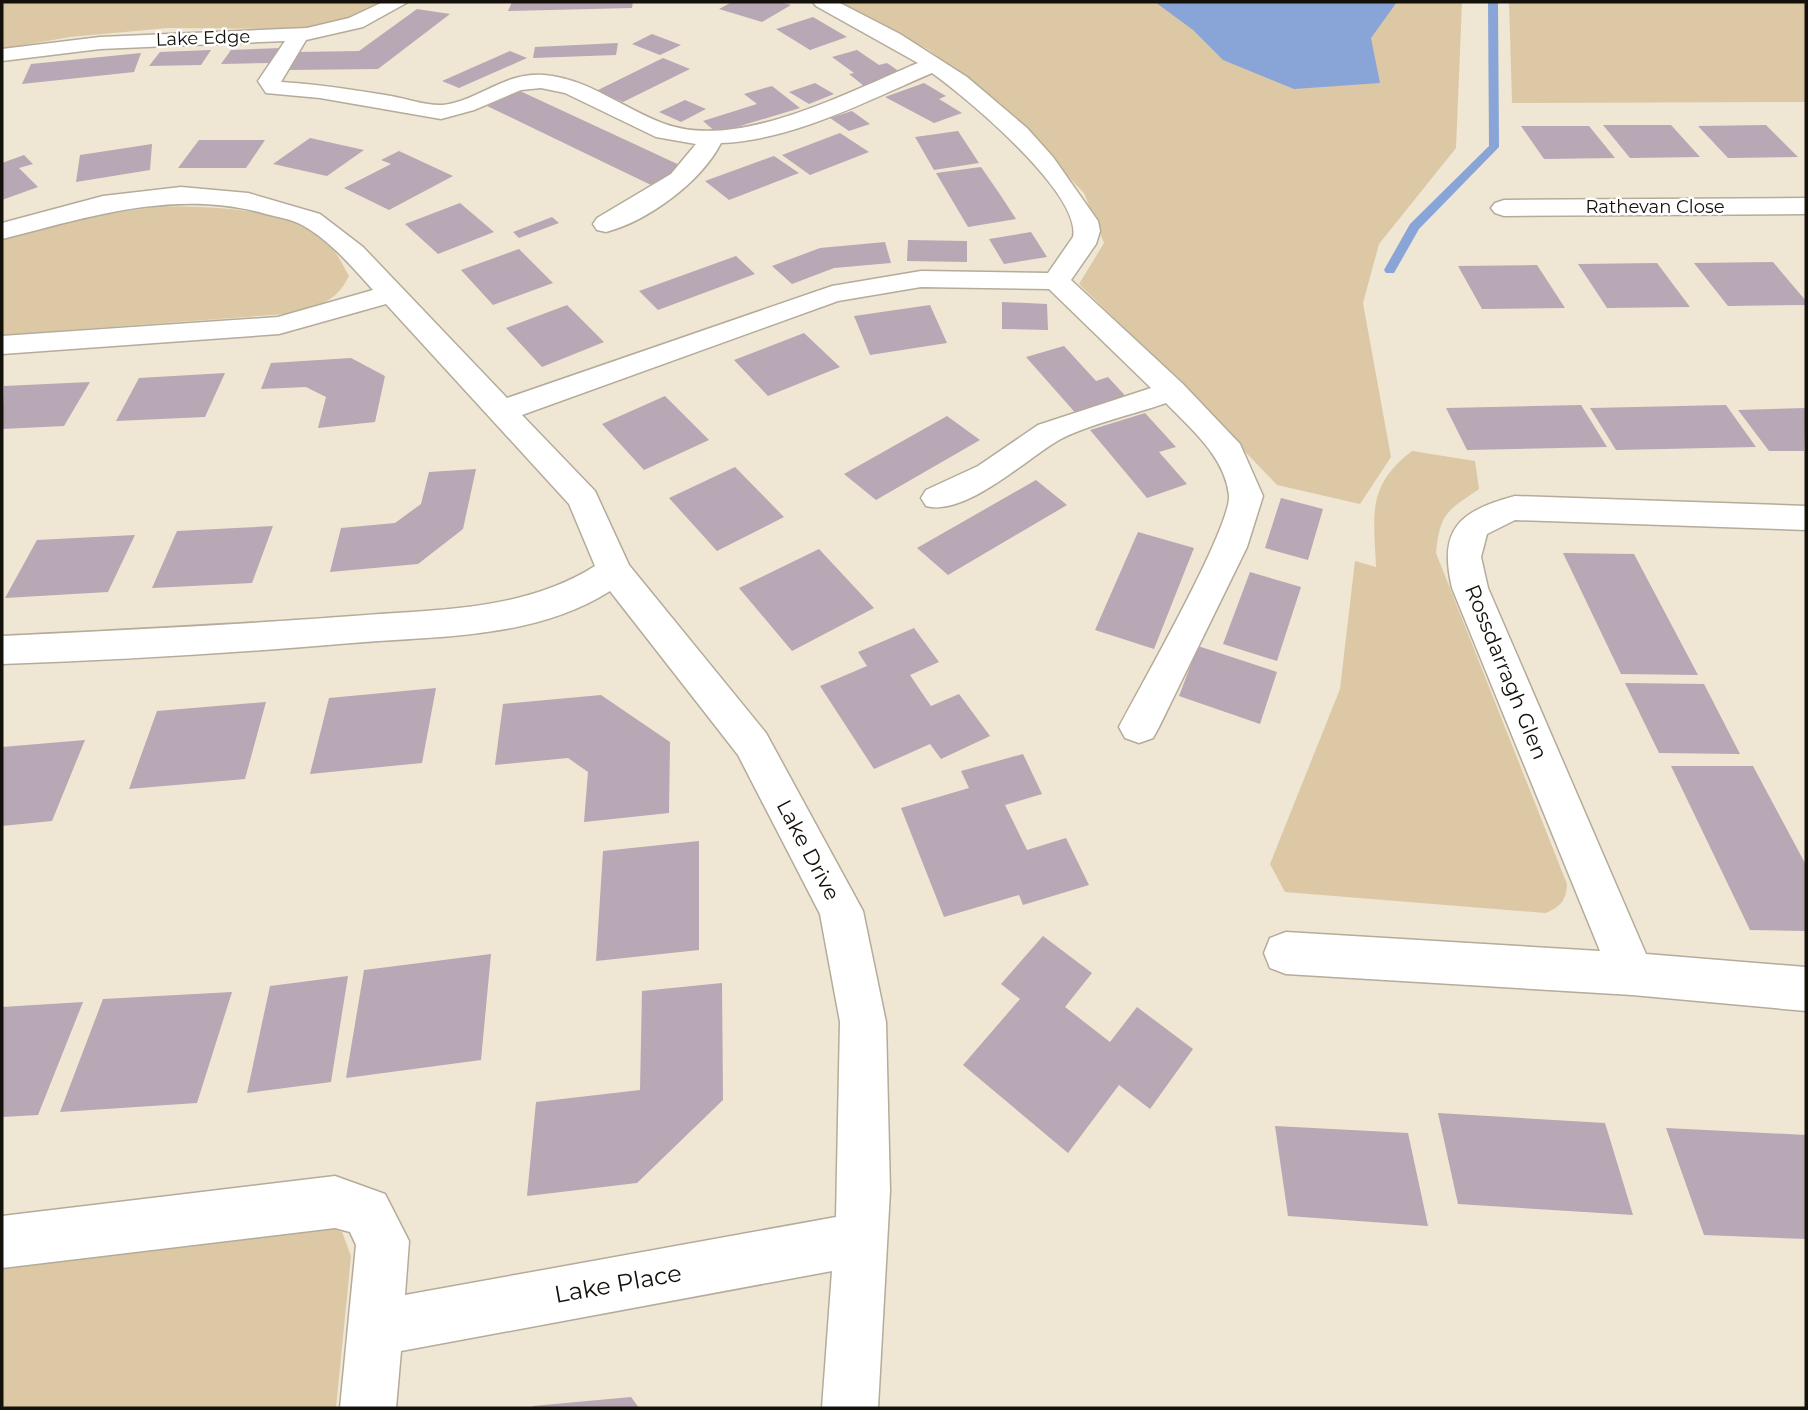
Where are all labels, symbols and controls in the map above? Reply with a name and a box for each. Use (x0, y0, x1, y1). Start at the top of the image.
street label: Lake Edge (155, 25, 251, 51)
street label: Rathevan Close (1585, 196, 1725, 218)
street label: Rossdarragh Glen (1460, 581, 1553, 763)
street label: Lake Drive (772, 795, 845, 904)
street label: Lake Place (552, 1258, 684, 1309)

